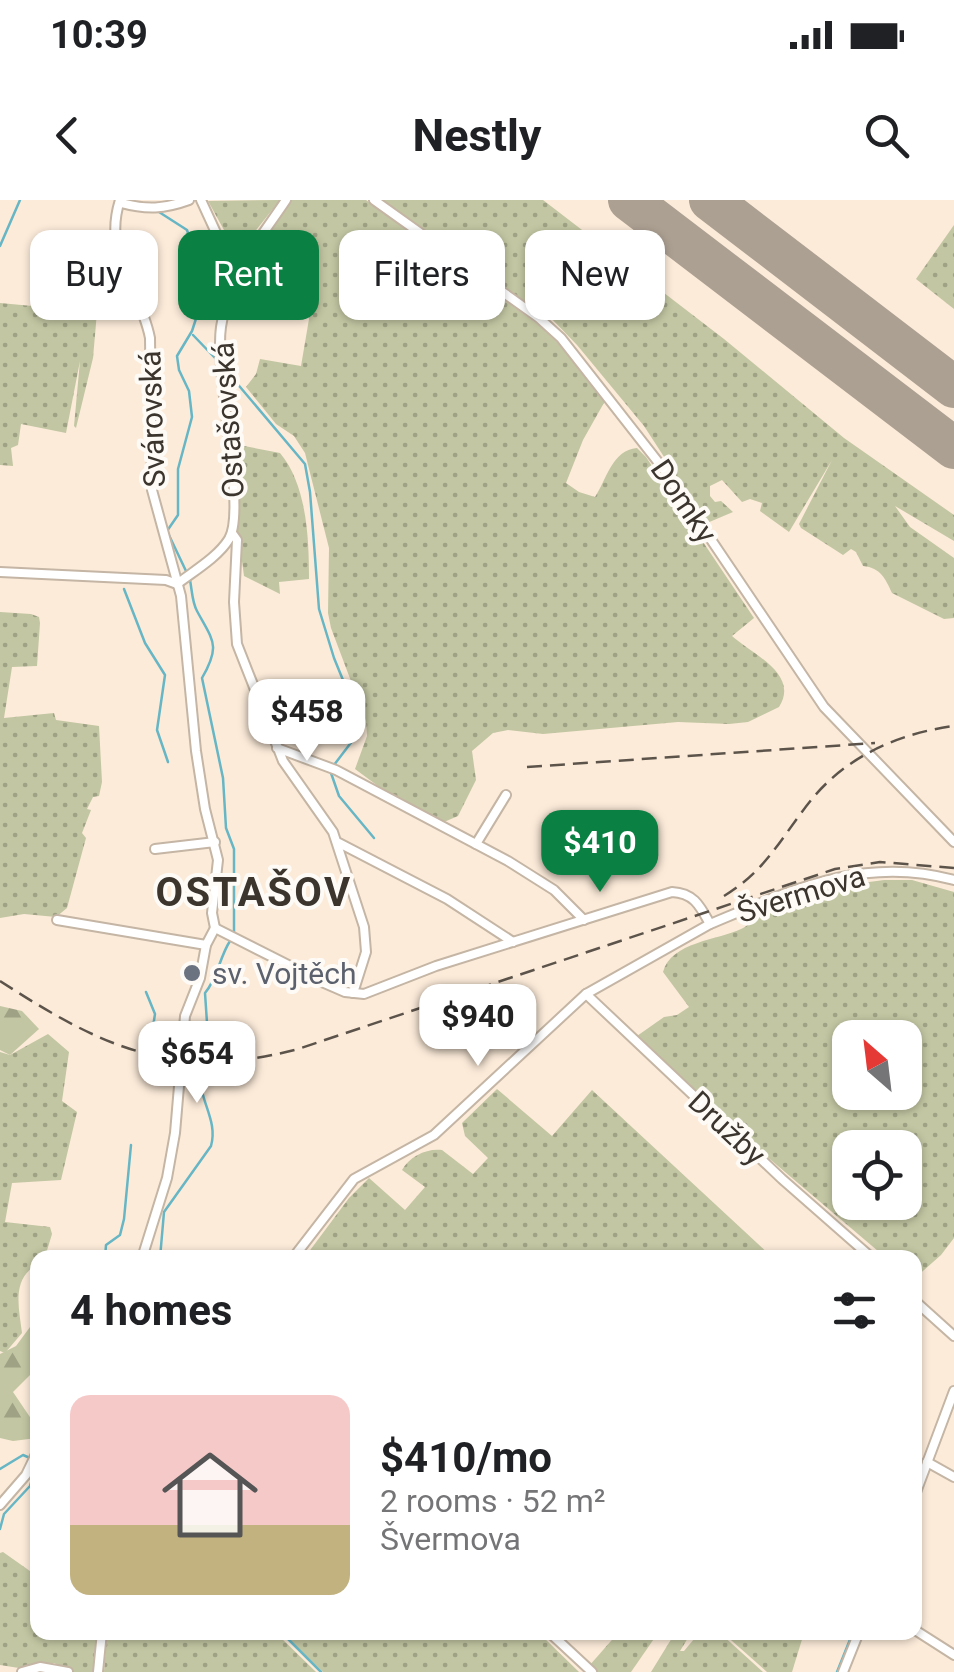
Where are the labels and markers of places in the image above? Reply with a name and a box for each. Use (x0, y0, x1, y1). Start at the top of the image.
pin: $458 (248, 679, 366, 764)
pin: $410 (541, 810, 659, 895)
place label: sv. Vojtěch (212, 956, 356, 991)
marker: sv. Vojtěch (181, 962, 203, 984)
pin: $940 (419, 984, 537, 1069)
pin: $654 (138, 1021, 256, 1106)

